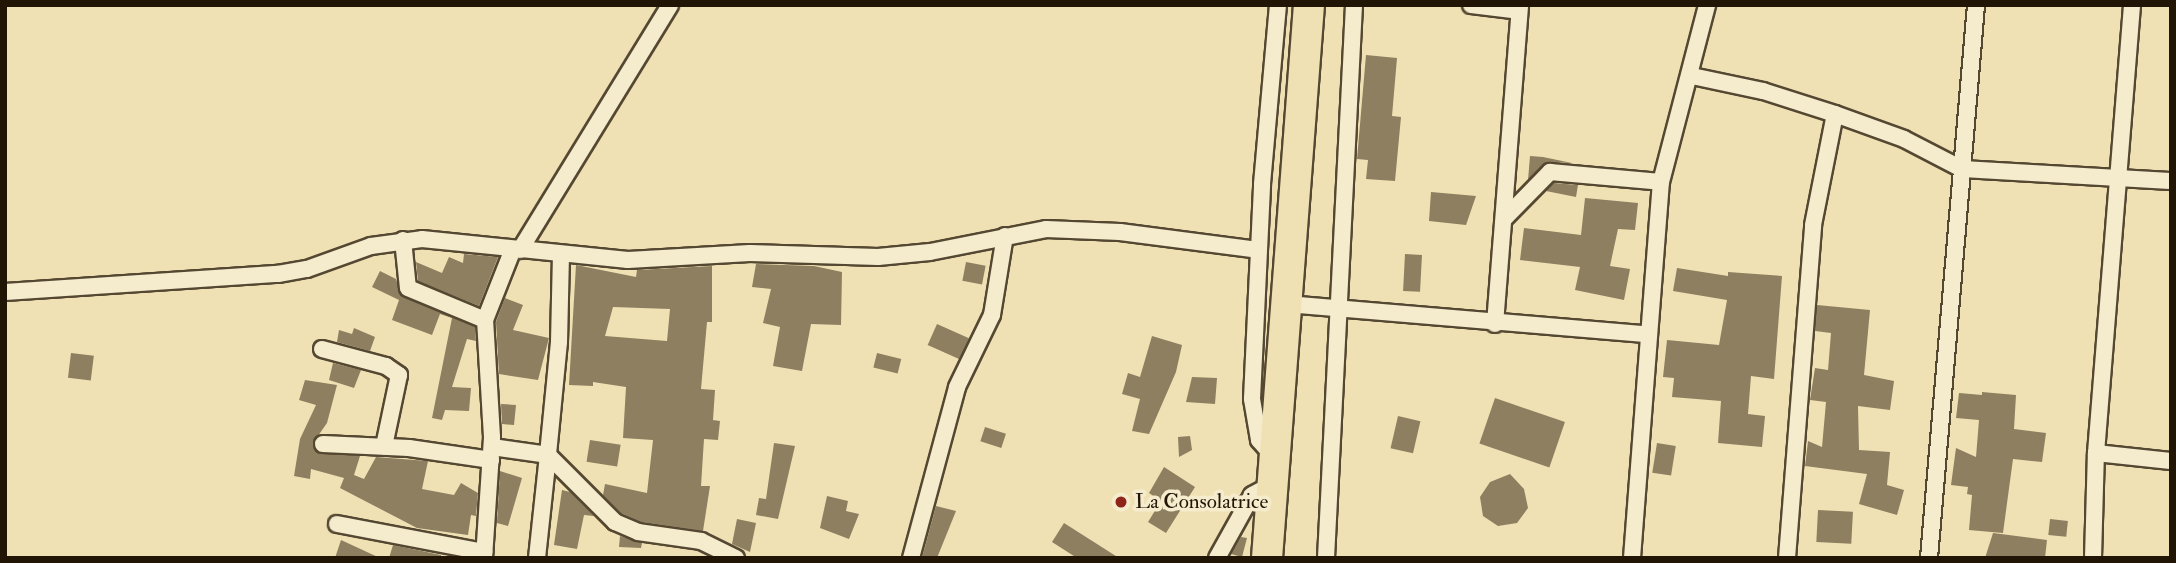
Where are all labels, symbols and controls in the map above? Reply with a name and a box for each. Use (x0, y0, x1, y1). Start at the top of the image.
place label: La Consolatrice (1135, 489, 1268, 515)
marker: La Consolatrice (1113, 494, 1129, 510)

